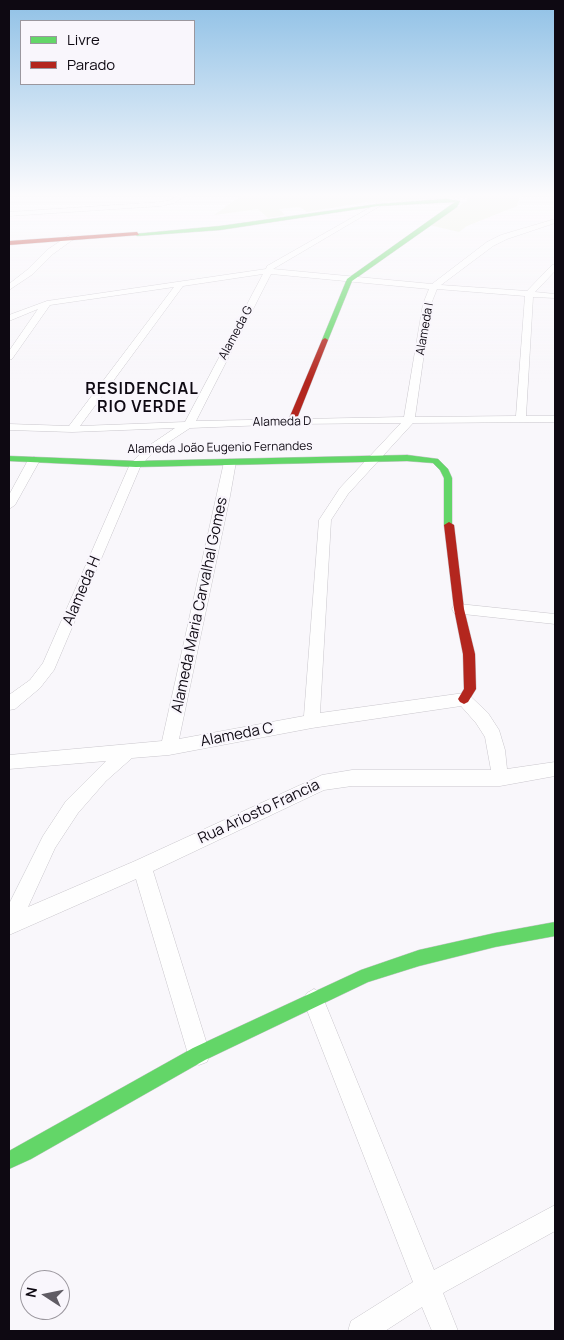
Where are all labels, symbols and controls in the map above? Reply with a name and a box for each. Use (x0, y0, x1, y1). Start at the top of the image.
legend (20, 20, 195, 85)
text: Livre (67, 29, 100, 50)
text: Parado (67, 54, 115, 75)
street label: Alameda I (413, 302, 437, 356)
street label: Alameda G (216, 304, 256, 362)
district label: RESIDENCIAL RIO VERDE (84, 380, 200, 418)
street label: Alameda D (253, 414, 311, 430)
street label: Alameda João Eugenio Fernandes (127, 439, 313, 457)
street label: Alameda Maria Carvalhal Gomes (168, 495, 232, 715)
street label: Alameda H (59, 554, 105, 628)
street label: Alameda C (199, 719, 275, 751)
street label: Rua Ariosto Francia (195, 776, 323, 848)
north arrow (20, 1270, 70, 1320)
text: N (20, 1285, 41, 1299)

